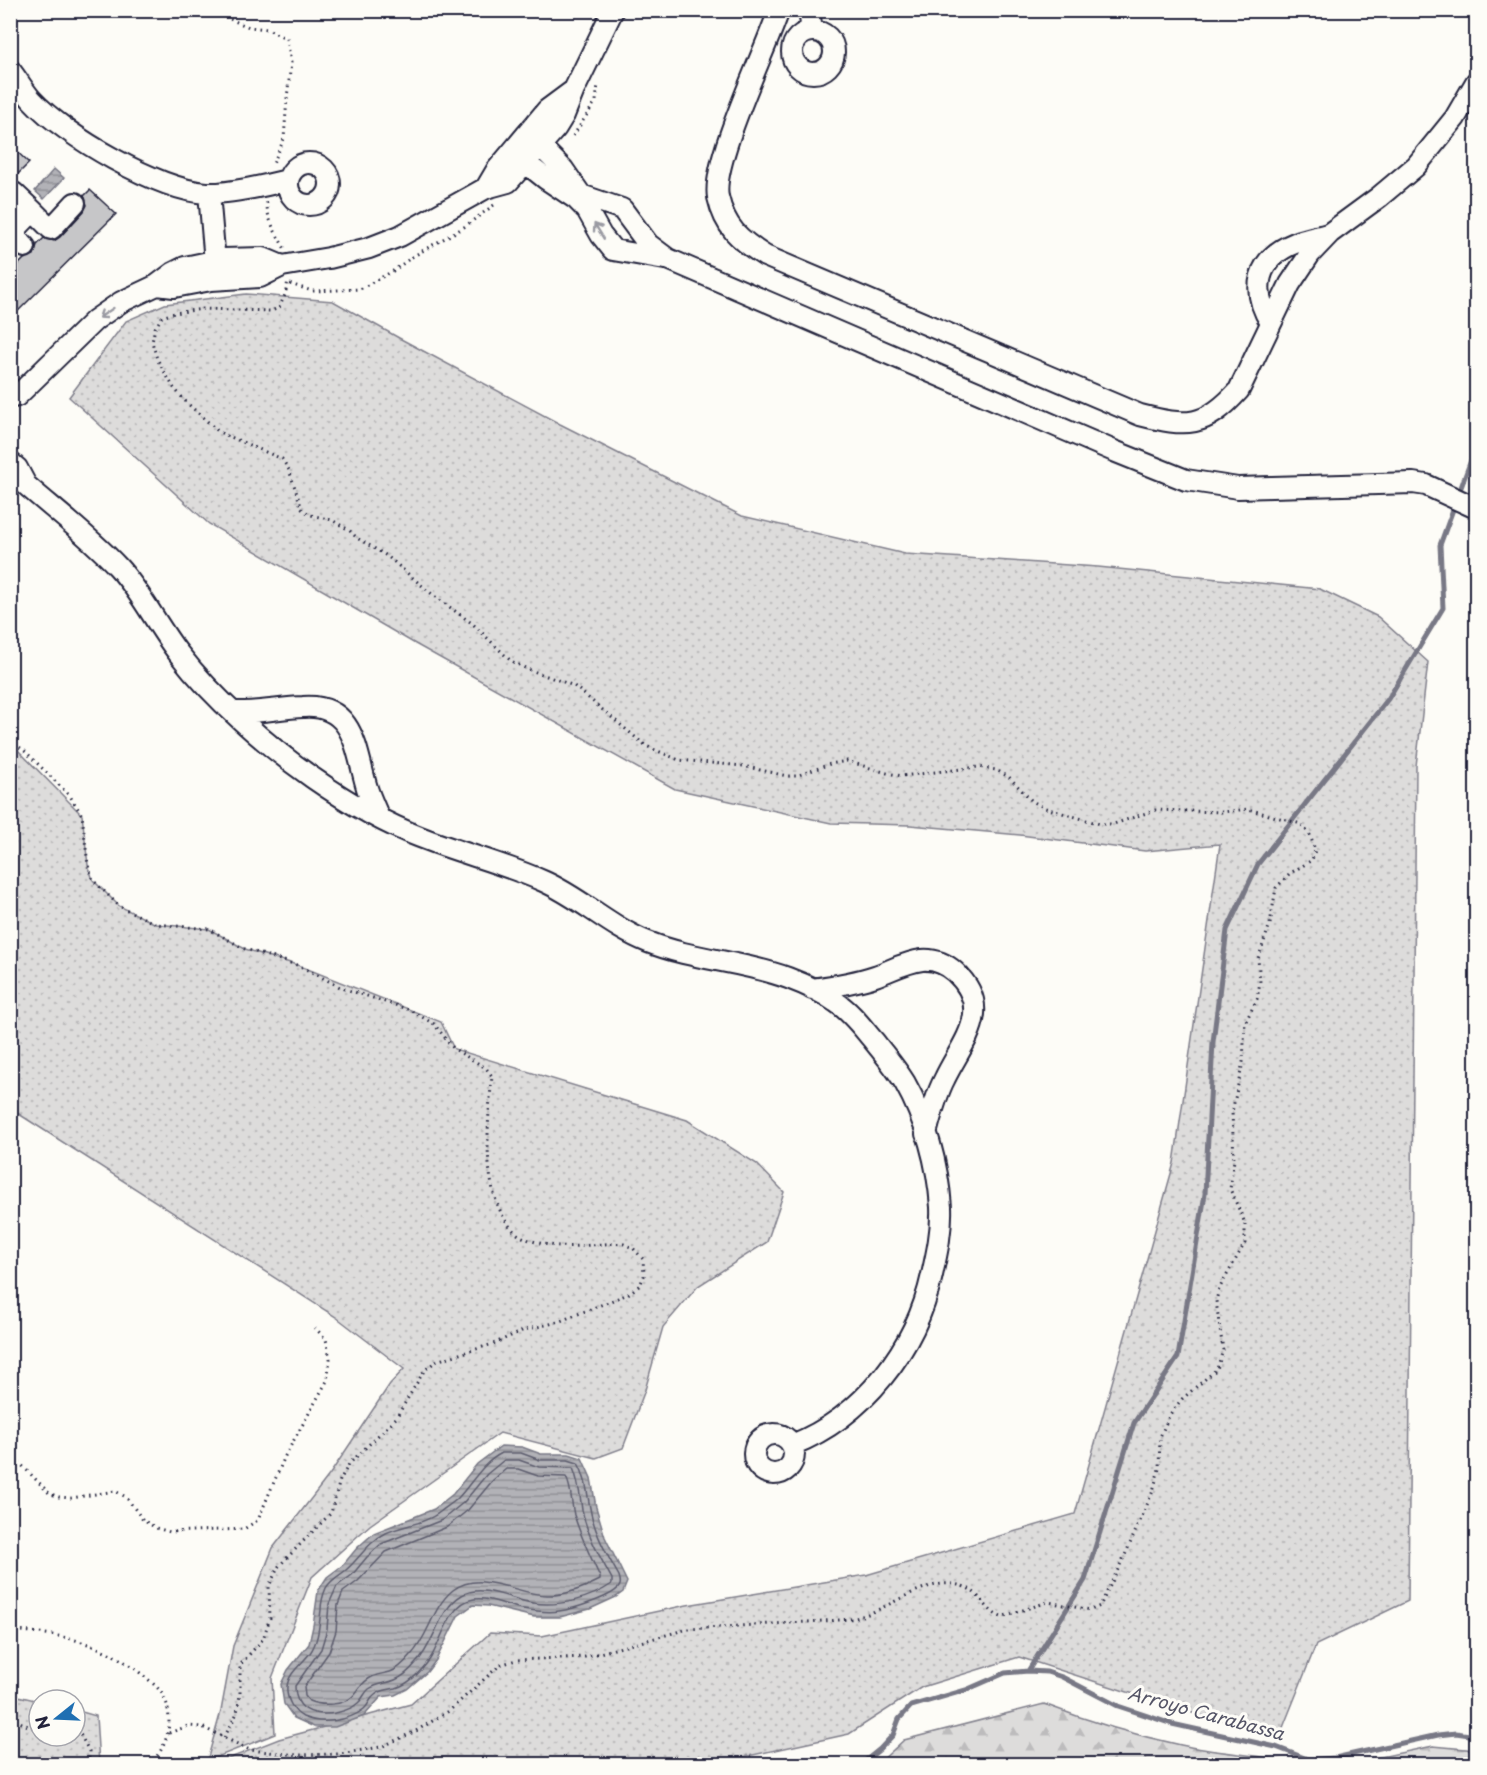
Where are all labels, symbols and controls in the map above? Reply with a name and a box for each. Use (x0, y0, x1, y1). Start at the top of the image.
one-way arrow (593, 222, 606, 239)
one-way arrow (98, 307, 114, 319)
water label: Arroyo Carabassa (1125, 1679, 1288, 1747)
north arrow (27, 1688, 87, 1748)
text: N (28, 1713, 55, 1733)

